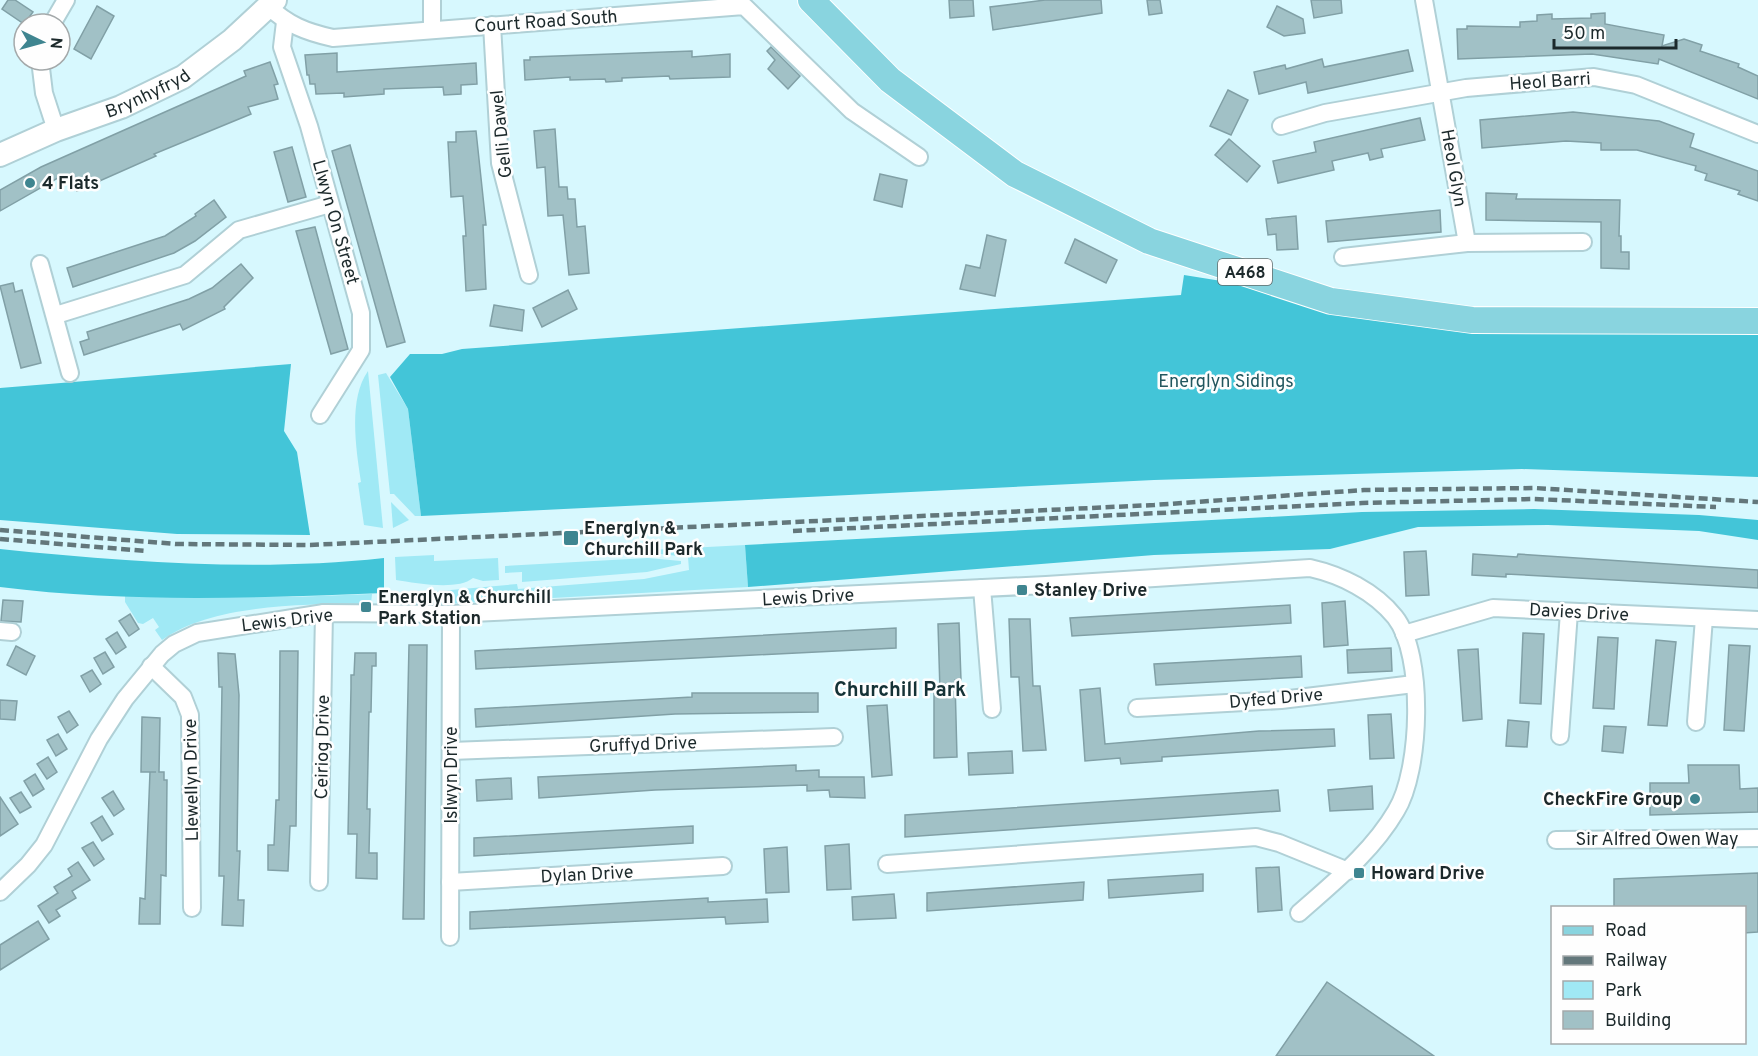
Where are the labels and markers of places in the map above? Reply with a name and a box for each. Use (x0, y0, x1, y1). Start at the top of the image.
place label: 4 Flats (42, 173, 99, 196)
marker: 4 Flats (23, 176, 37, 190)
place label: Energlyn & Churchill Park (584, 518, 703, 562)
marker: Energlyn & Churchill Park (562, 529, 580, 547)
place label: Stanley Drive (1034, 580, 1147, 603)
marker: Stanley Drive (1015, 583, 1029, 597)
place label: Energlyn & Churchill Park Station (378, 587, 551, 631)
marker: Energlyn & Churchill Park Station (359, 600, 373, 614)
place label: CheckFire Group (1543, 789, 1683, 812)
marker: CheckFire Group (1688, 792, 1702, 806)
place label: Howard Drive (1371, 863, 1484, 886)
marker: Howard Drive (1352, 866, 1366, 880)

